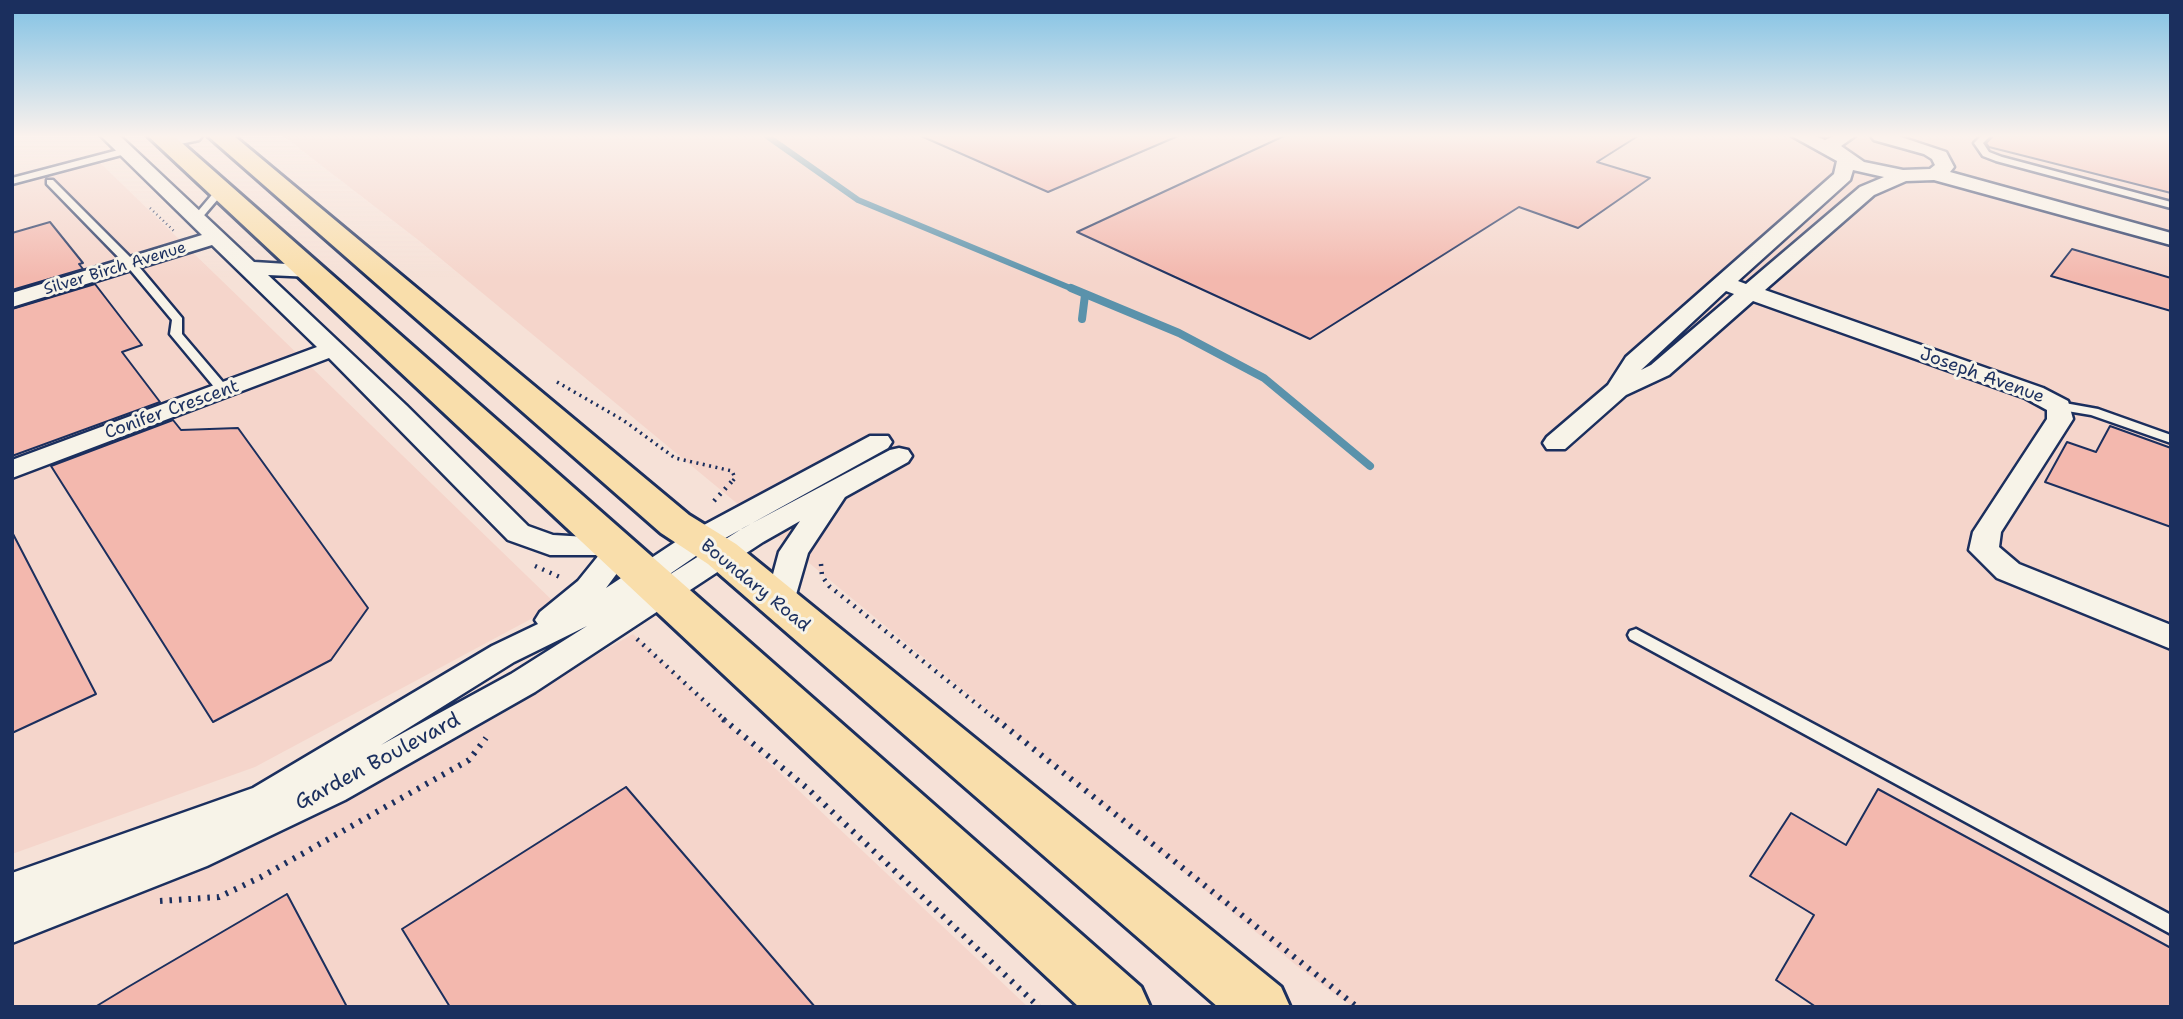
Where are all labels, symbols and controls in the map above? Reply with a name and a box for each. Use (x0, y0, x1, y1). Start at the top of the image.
street label: Silver Birch Avenue (41, 238, 189, 300)
street label: Joseph Avenue (1917, 343, 2047, 409)
street label: Conifer Crescent (102, 376, 242, 444)
street label: Boundary Road (696, 535, 814, 637)
street label: Garden Boulevard (291, 708, 465, 816)

